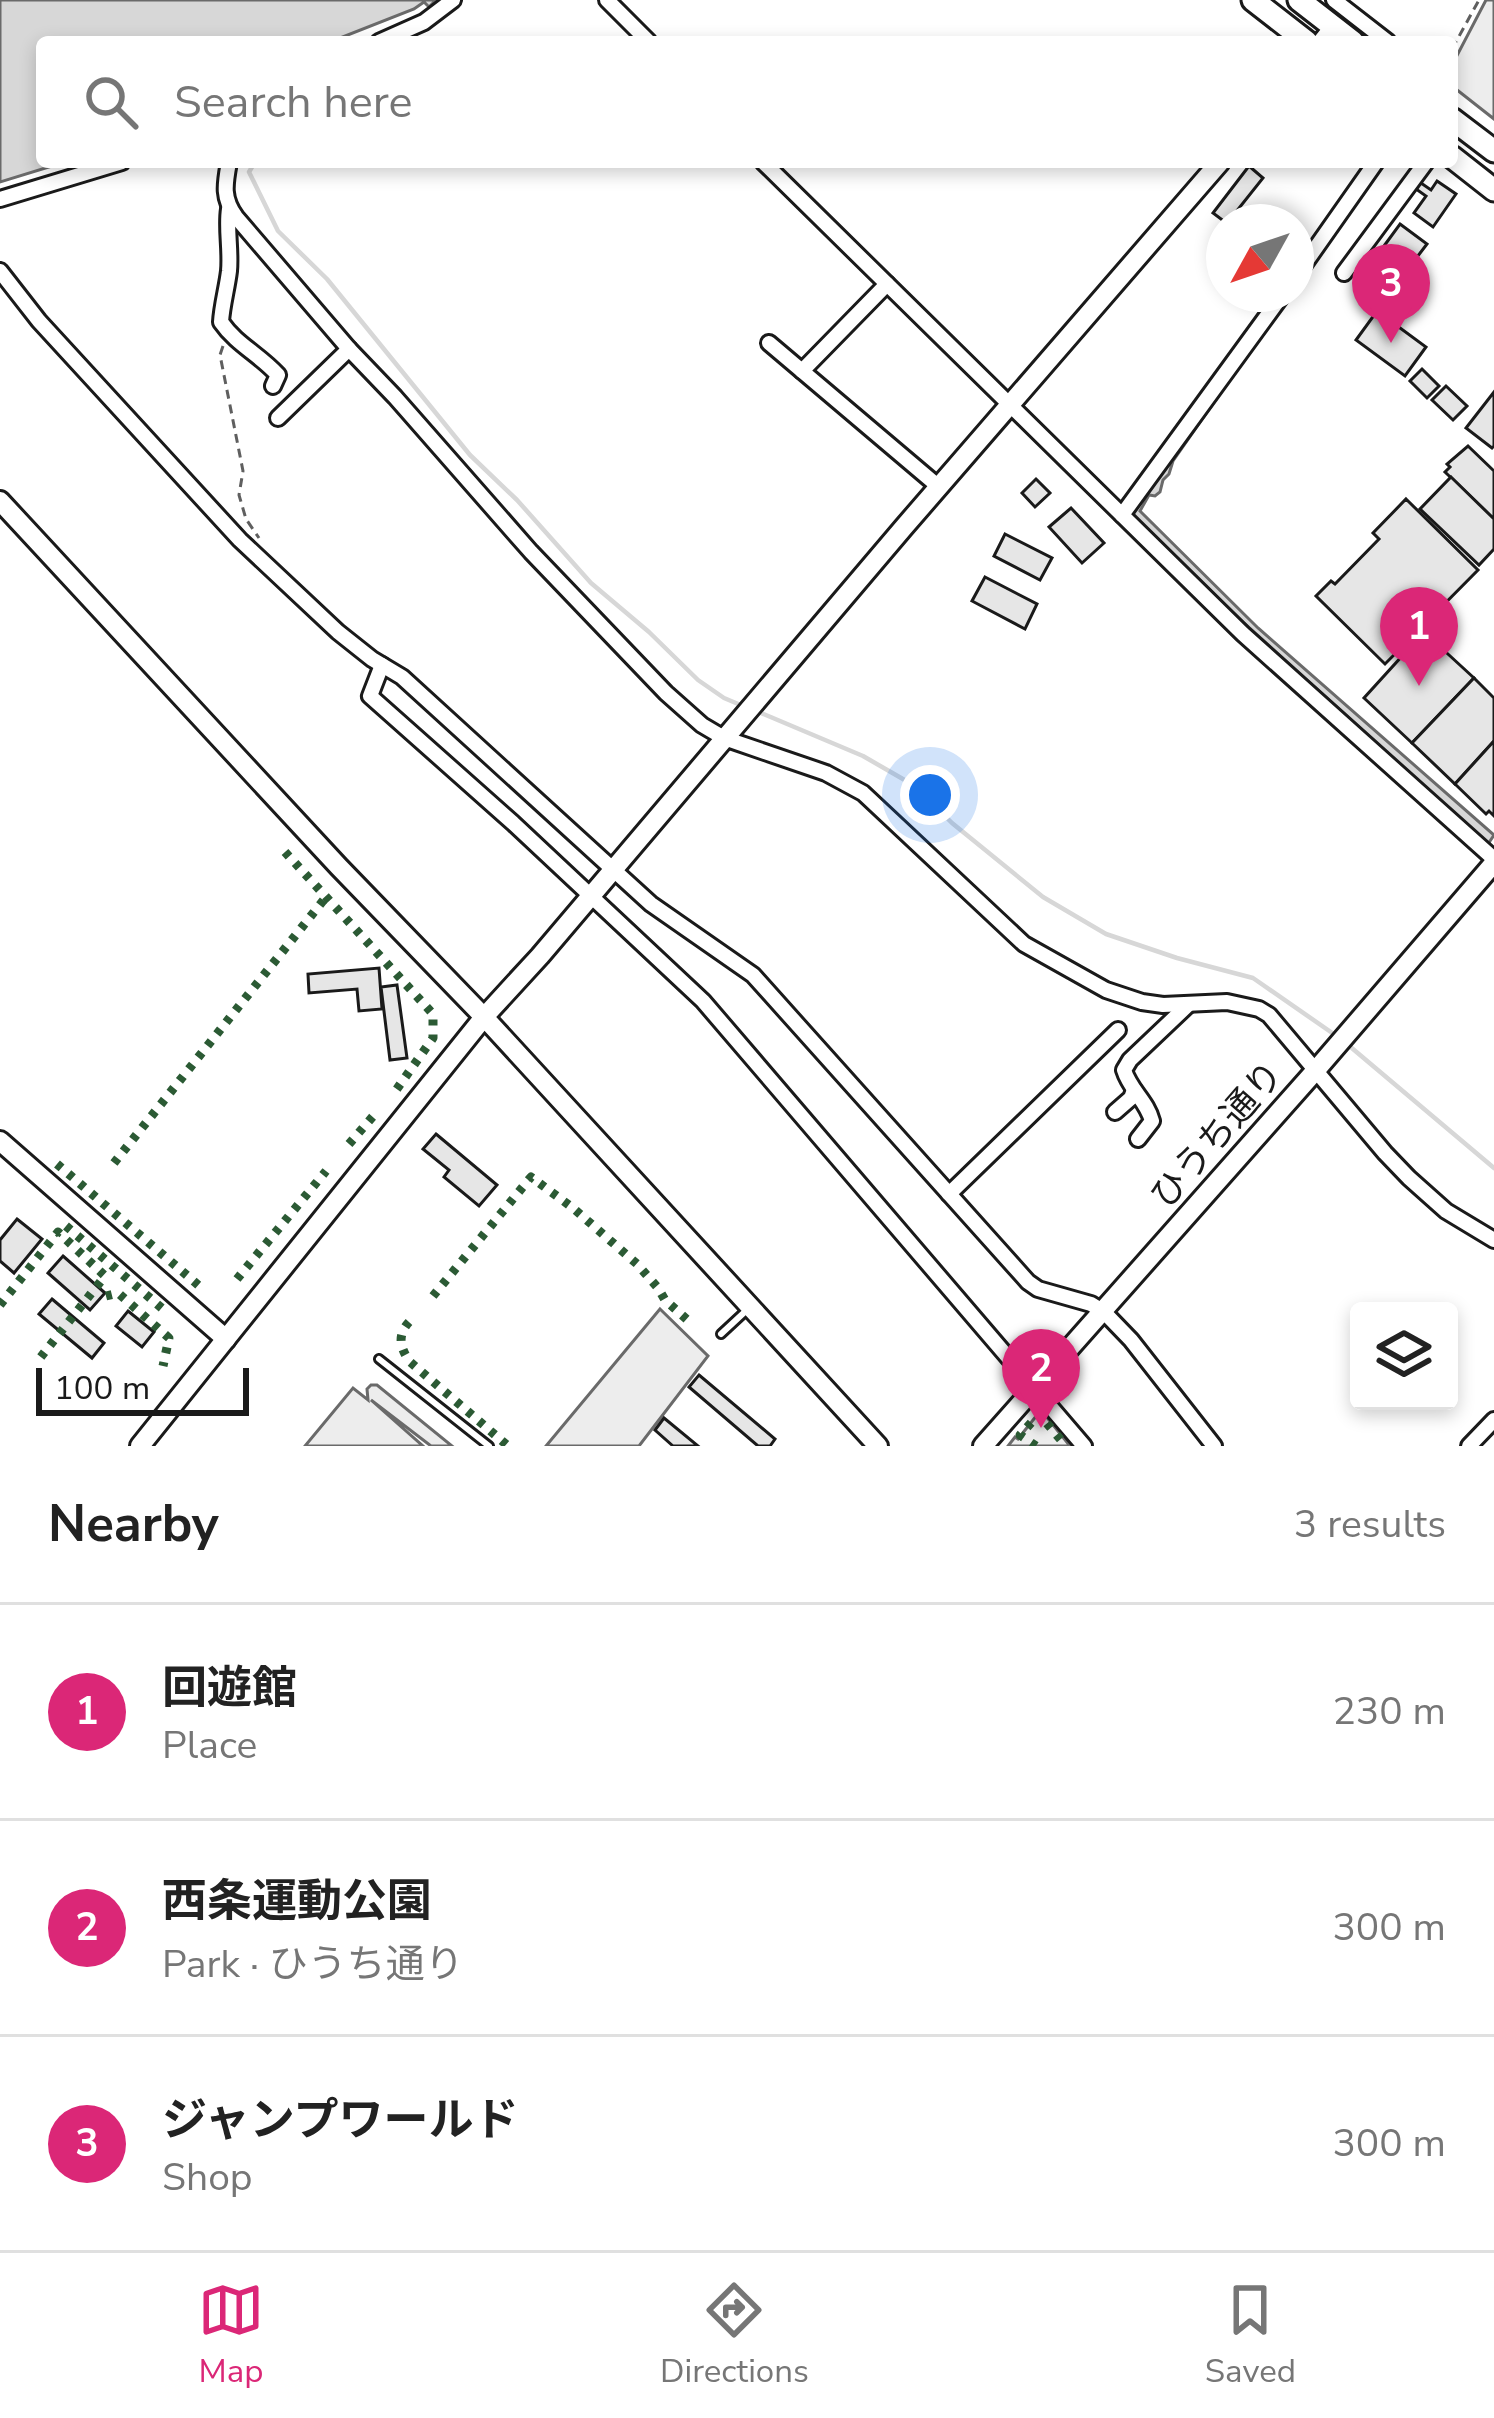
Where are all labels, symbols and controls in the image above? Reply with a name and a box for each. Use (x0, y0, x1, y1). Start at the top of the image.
search box (36, 36, 1458, 168)
icon: search (78, 69, 144, 135)
text: Search here (174, 72, 413, 133)
north arrow (1206, 204, 1314, 312)
pin: 3 (1352, 244, 1430, 343)
pin: 1 (1380, 587, 1458, 686)
your location (900, 765, 960, 825)
street label: ひうち通り (1140, 1051, 1295, 1219)
map controls (1350, 1302, 1458, 1410)
button: layers (1350, 1302, 1458, 1410)
pin: 2 (1002, 1329, 1080, 1428)
scale bar (36, 1362, 249, 1415)
text: 100 m (54, 1366, 150, 1411)
text: Nearby (48, 1489, 219, 1559)
text: 3 results (1294, 1498, 1446, 1551)
text: 回遊館 (162, 1658, 297, 1719)
text: 1 (75, 1685, 99, 1738)
text: 230 m (1332, 1685, 1446, 1738)
text: Place (162, 1719, 257, 1772)
text: 西条運動公園 (162, 1871, 432, 1932)
text: 2 (75, 1901, 99, 1954)
text: 300 m (1332, 1901, 1446, 1954)
text: Park · ひうち通り (162, 1938, 464, 1991)
text: ジャンプワールド (162, 2090, 518, 2151)
text: 3 (75, 2117, 99, 2170)
text: 300 m (1332, 2117, 1446, 2170)
text: Shop (162, 2151, 253, 2204)
tab: Map (198, 2277, 264, 2394)
tab: Directions (660, 2277, 809, 2394)
tab: Saved (1205, 2277, 1296, 2394)

